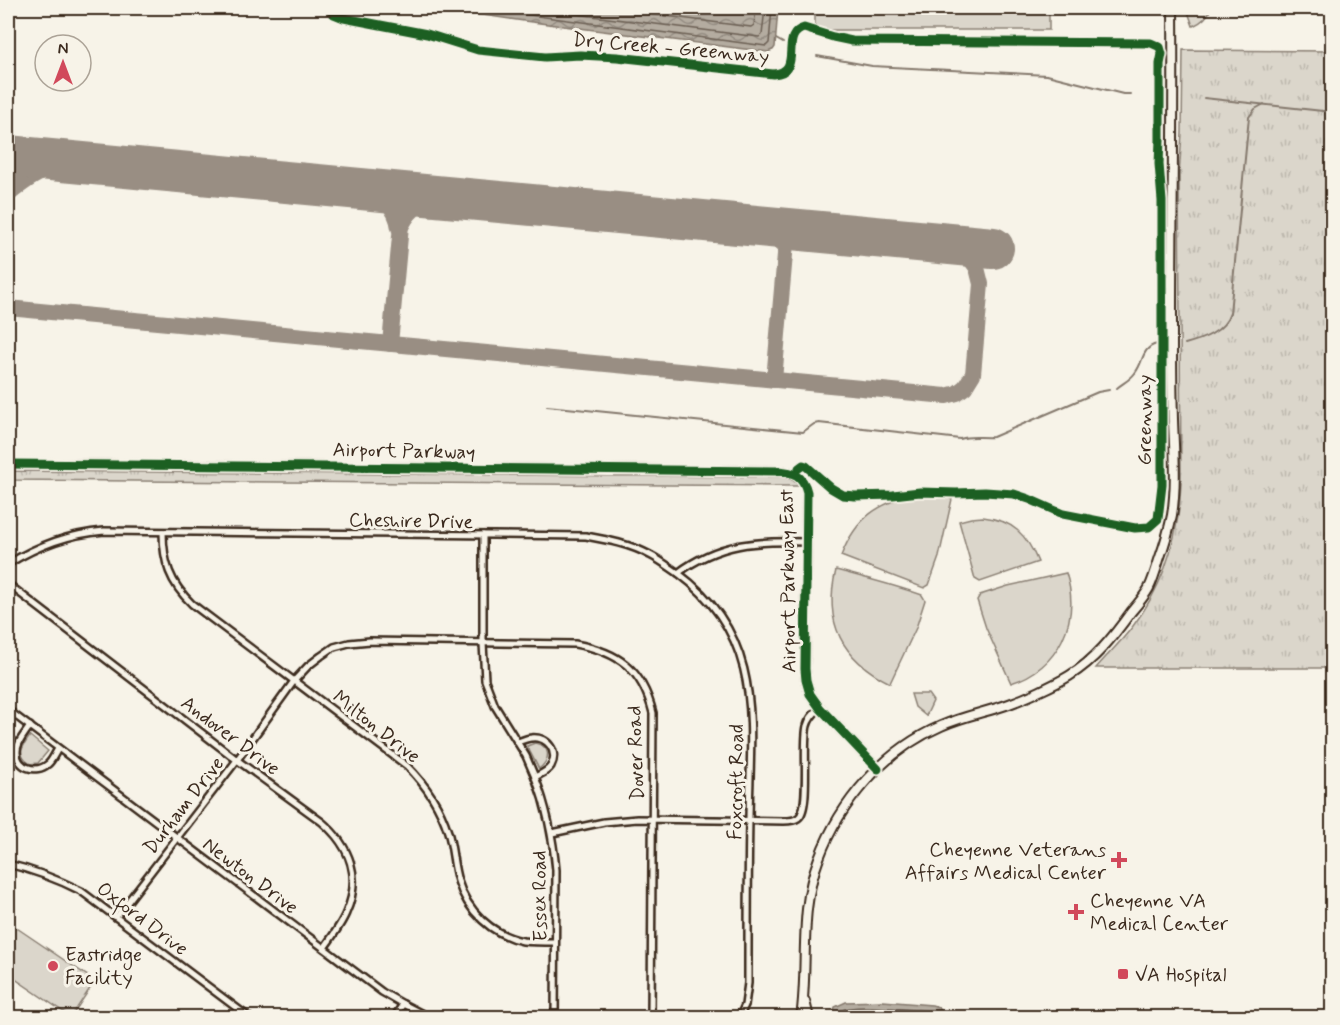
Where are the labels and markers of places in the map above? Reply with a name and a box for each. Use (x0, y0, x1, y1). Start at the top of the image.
place label: Cheyenne Veterans Affairs Medical Center (905, 837, 1107, 887)
marker: Cheyenne Veterans Affairs Medical Center (1110, 851, 1128, 869)
place label: Cheyenne VA Medical Center (1090, 888, 1229, 938)
marker: Cheyenne VA Medical Center (1067, 903, 1085, 921)
place label: Eastridge Facility (65, 942, 142, 992)
marker: Eastridge Facility (46, 959, 60, 973)
place label: VA Hospital (1135, 962, 1227, 989)
marker: VA Hospital (1116, 967, 1130, 981)

